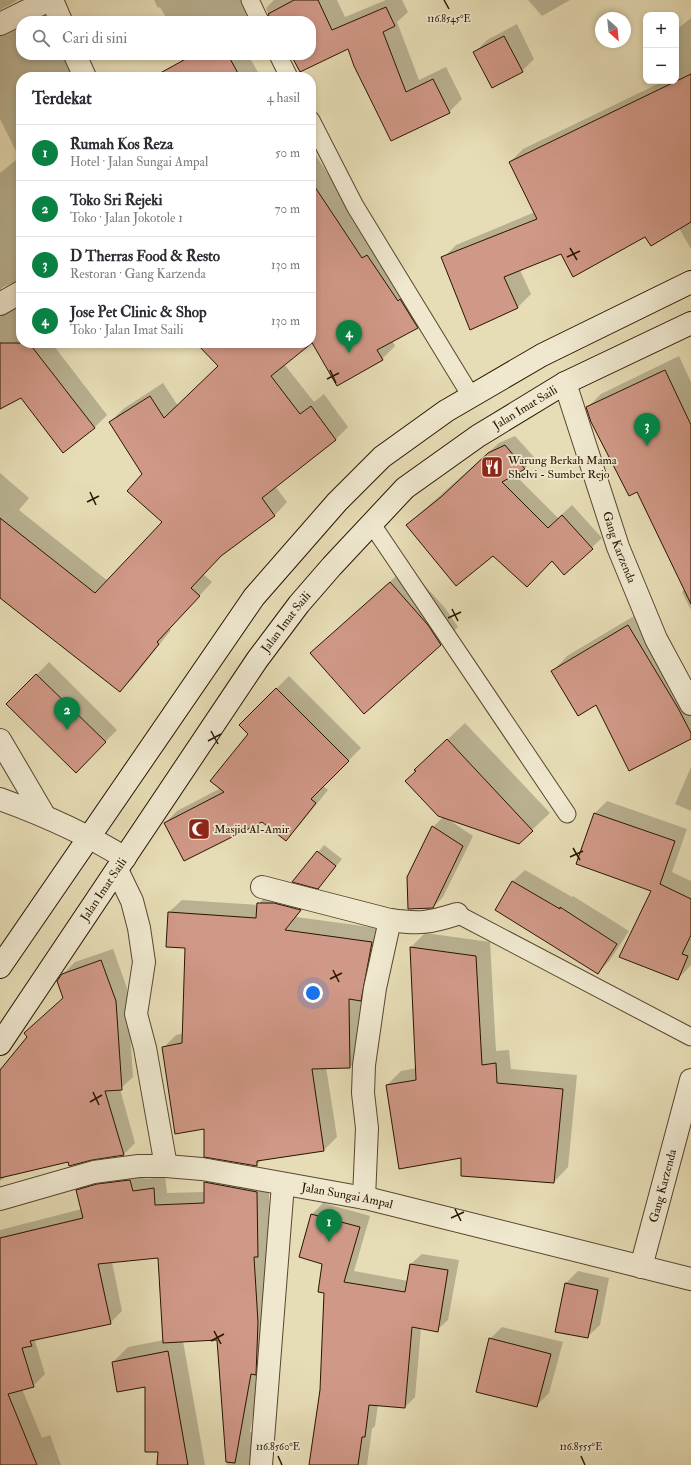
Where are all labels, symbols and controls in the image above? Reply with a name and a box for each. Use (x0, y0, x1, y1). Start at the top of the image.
north arrow (595, 12, 631, 48)
map controls (643, 12, 679, 84)
button: + (643, 12, 679, 48)
text: 116.8545°E (427, 13, 471, 25)
search box (16, 16, 316, 60)
icon: search (30, 27, 52, 49)
text: Cari di sini (62, 29, 127, 48)
button: − (643, 48, 679, 84)
text: Terdekat (32, 88, 92, 109)
text: 4 hasil (267, 90, 300, 106)
text: Rumah Kos Reza (70, 135, 173, 154)
text: 1 (43, 145, 47, 161)
text: 50 m (275, 145, 300, 161)
text: Hotel · Jalan Sungai Ampal (70, 154, 208, 170)
text: Toko Sri Rejeki (70, 191, 163, 210)
text: 2 (42, 201, 48, 217)
text: 70 m (275, 201, 300, 217)
text: Toko · Jalan Jokotole 1 (70, 210, 183, 226)
text: D Therras Food & Resto (70, 247, 220, 266)
text: 3 (43, 257, 48, 273)
text: 130 m (271, 257, 300, 273)
text: Restoran · Gang Karzenda (70, 266, 206, 282)
text: Jose Pet Clinic & Shop (70, 303, 207, 322)
text: 4 (41, 313, 49, 329)
text: 130 m (271, 313, 300, 329)
pin: 4 (336, 320, 362, 353)
text: Toko · Jalan Imat Saili (70, 322, 183, 338)
street label: Jalan Imat Saili (489, 382, 560, 433)
pin: 3 (634, 413, 660, 446)
place label: Warung Berkah Mama Shelvi - Sumber Rejo (507, 453, 618, 482)
restaurant icon: Warung Berkah Mama Shelvi - Sumber Rejo (479, 454, 505, 480)
street label: Gang Karzenda (599, 509, 640, 586)
street label: Jalan Imat Saili (257, 588, 314, 656)
pin: 2 (54, 697, 80, 730)
mosque icon: Masjid Al-Amir (186, 816, 212, 842)
place label: Masjid Al-Amir (214, 822, 290, 837)
street label: Jalan Imat Saili (76, 855, 130, 925)
your location (303, 983, 323, 1003)
street label: Gang Karzenda (646, 1147, 680, 1224)
street label: Jalan Sungai Ampal (299, 1179, 395, 1212)
pin: 1 (316, 1209, 342, 1242)
text: 116.8560°E (256, 1441, 300, 1453)
text: 116.8555°E (560, 1441, 602, 1453)

